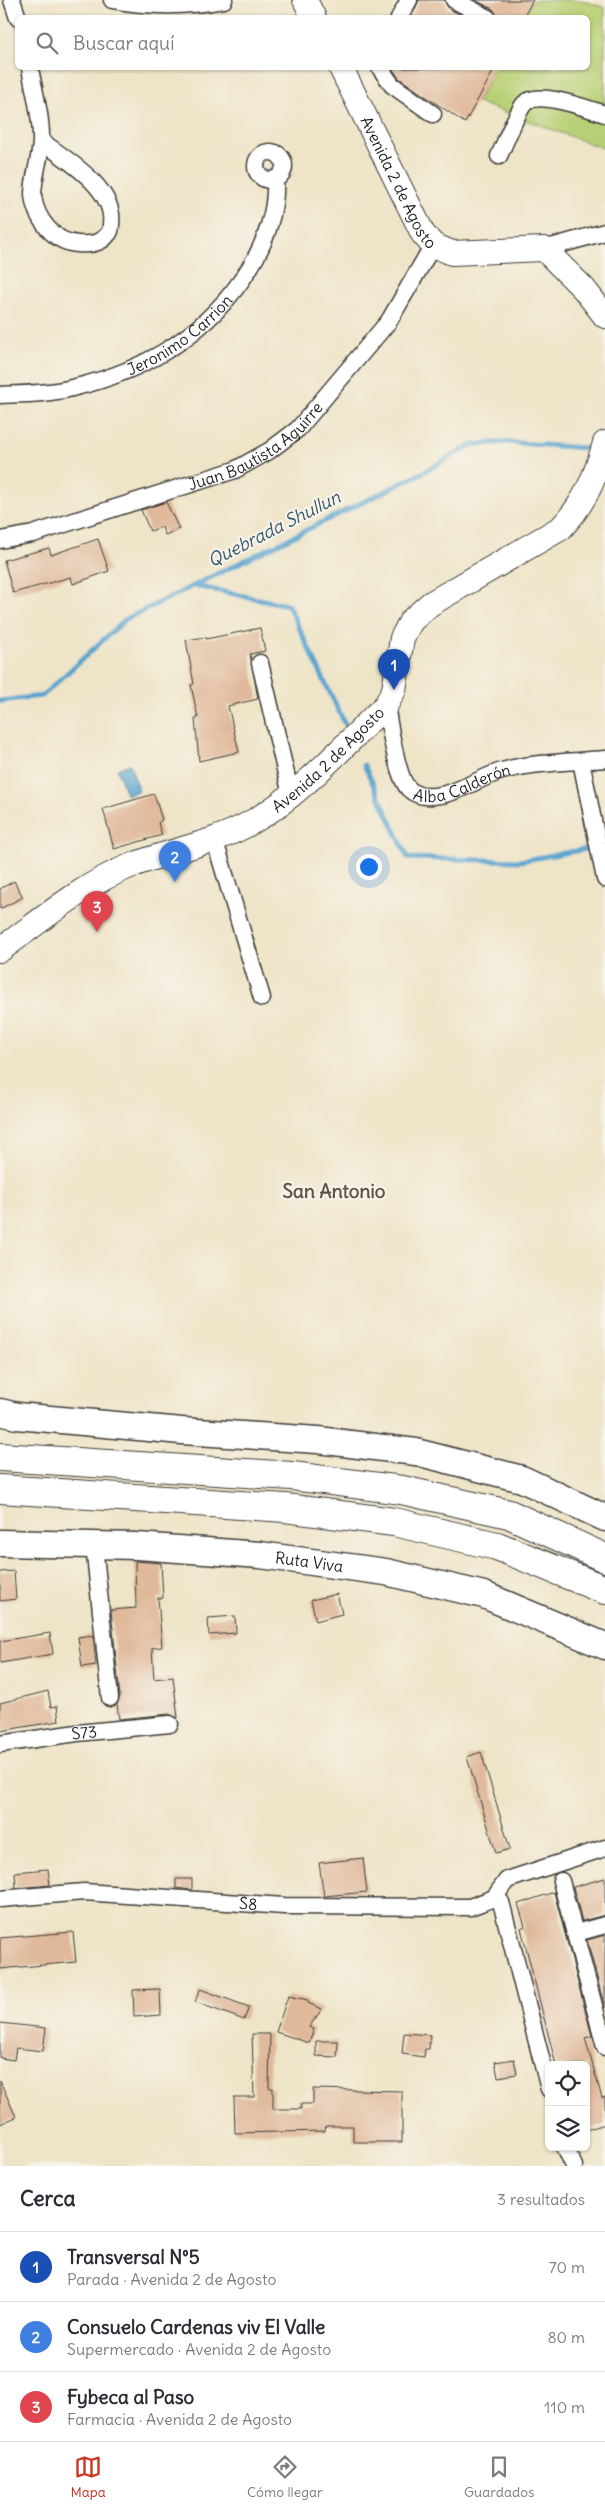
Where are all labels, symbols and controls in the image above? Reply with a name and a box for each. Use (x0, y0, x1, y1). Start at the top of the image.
search box (15, 15, 590, 70)
icon: search (33, 29, 61, 57)
text: Buscar aquí (73, 31, 174, 55)
street label: Avenida 2 de Agosto (356, 113, 441, 252)
street label: Jeronimo Carrion (124, 290, 236, 379)
street label: Juan Bautista Aguirre (186, 398, 327, 494)
water label: Quebrada Shullun (204, 485, 345, 572)
pin: 1 (378, 649, 410, 690)
street label: Avenida 2 de Agosto (268, 702, 388, 816)
street label: Alba Calderón (411, 759, 512, 806)
pin: 2 (159, 841, 191, 882)
your location (356, 854, 382, 880)
pin: 3 (81, 891, 113, 932)
district label: San Antonio (283, 1179, 386, 1203)
street label: Ruta Viva (274, 1547, 344, 1576)
street label: S73 (70, 1721, 98, 1744)
street label: S8 (239, 1893, 258, 1914)
map controls (545, 2061, 590, 2151)
button: locate (545, 2061, 590, 2106)
button: layers (545, 2106, 590, 2151)
text: Cerca (20, 2185, 75, 2212)
text: 3 resultados (497, 2189, 585, 2209)
text: Transversal N°5 (67, 2245, 200, 2269)
text: 1 (33, 2257, 39, 2277)
text: 70 m (549, 2257, 585, 2277)
text: Parada · Avenida 2 de Agosto (67, 2269, 276, 2289)
text: Consuelo Cardenas viv El Valle (67, 2315, 325, 2339)
text: 2 (32, 2327, 40, 2347)
text: 80 m (547, 2327, 585, 2347)
text: Supermercado · Avenida 2 de Agosto (67, 2339, 331, 2359)
text: Fybeca al Paso (67, 2385, 194, 2409)
text: 3 (31, 2397, 41, 2417)
text: 110 m (544, 2397, 585, 2417)
text: Farmacia · Avenida 2 de Agosto (67, 2409, 292, 2429)
tab: Mapa (71, 2453, 106, 2501)
tab: Cómo llegar (247, 2453, 323, 2501)
tab: Guardados (464, 2453, 534, 2501)

